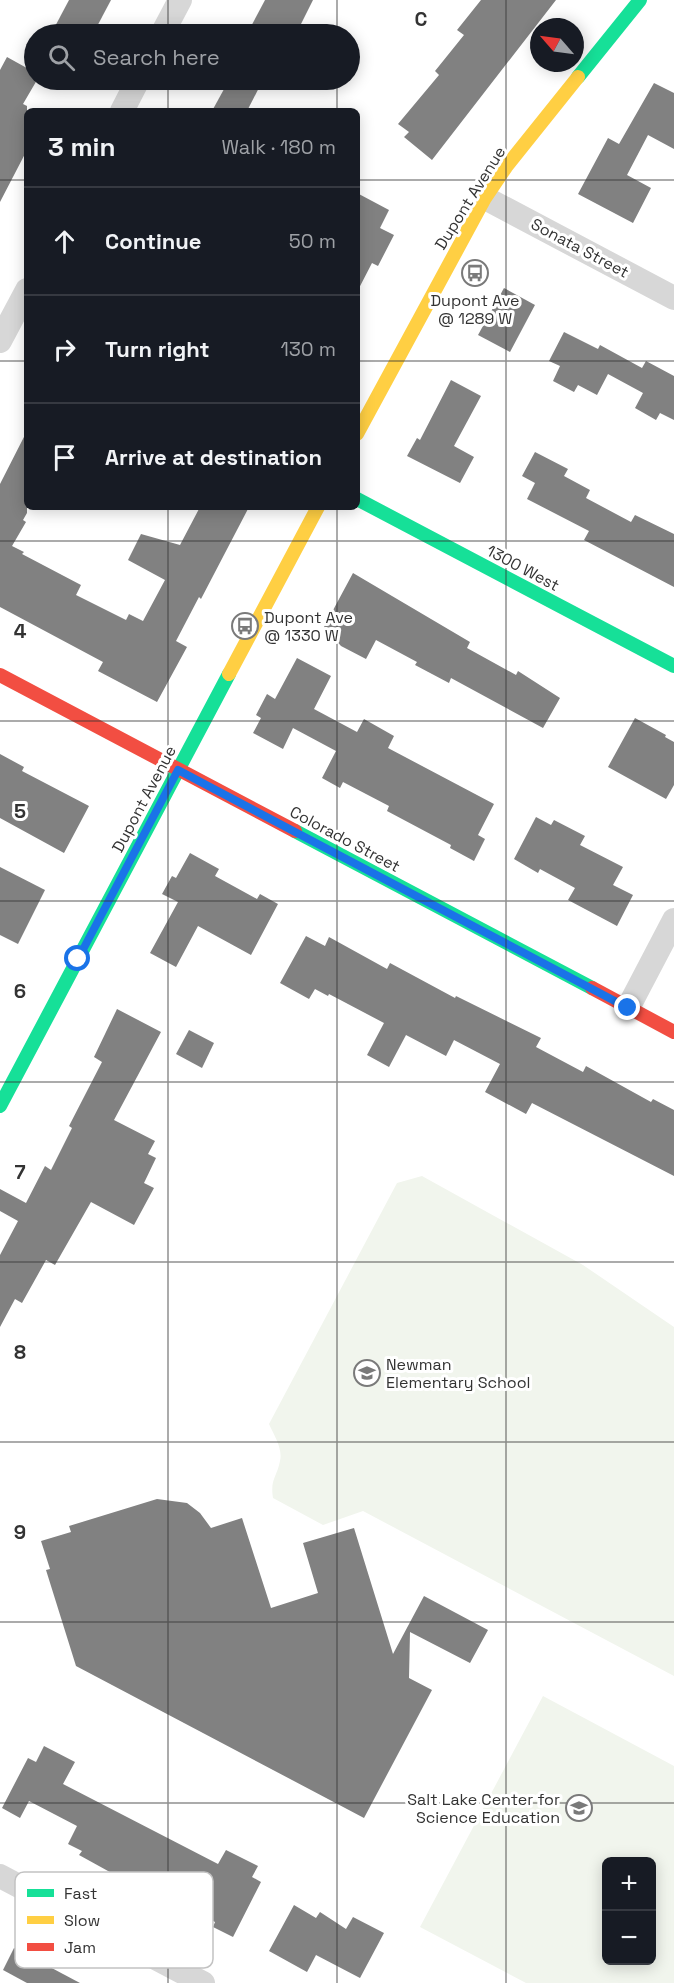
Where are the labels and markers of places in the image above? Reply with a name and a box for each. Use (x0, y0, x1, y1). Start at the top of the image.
bus stop icon: Dupont Ave @ 1289 W (460, 258, 490, 288)
place label: Dupont Ave @ 1289 W (431, 290, 520, 329)
place label: Dupont Ave @ 1330 W (264, 607, 353, 646)
bus stop icon: Dupont Ave @ 1330 W (230, 611, 260, 641)
place label: Newman Elementary School (386, 1354, 531, 1393)
school or university icon: Newman Elementary School (352, 1358, 382, 1388)
place label: Salt Lake Center for Science Education (407, 1789, 560, 1828)
school or university icon: Salt Lake Center for Science Education (564, 1793, 594, 1823)

